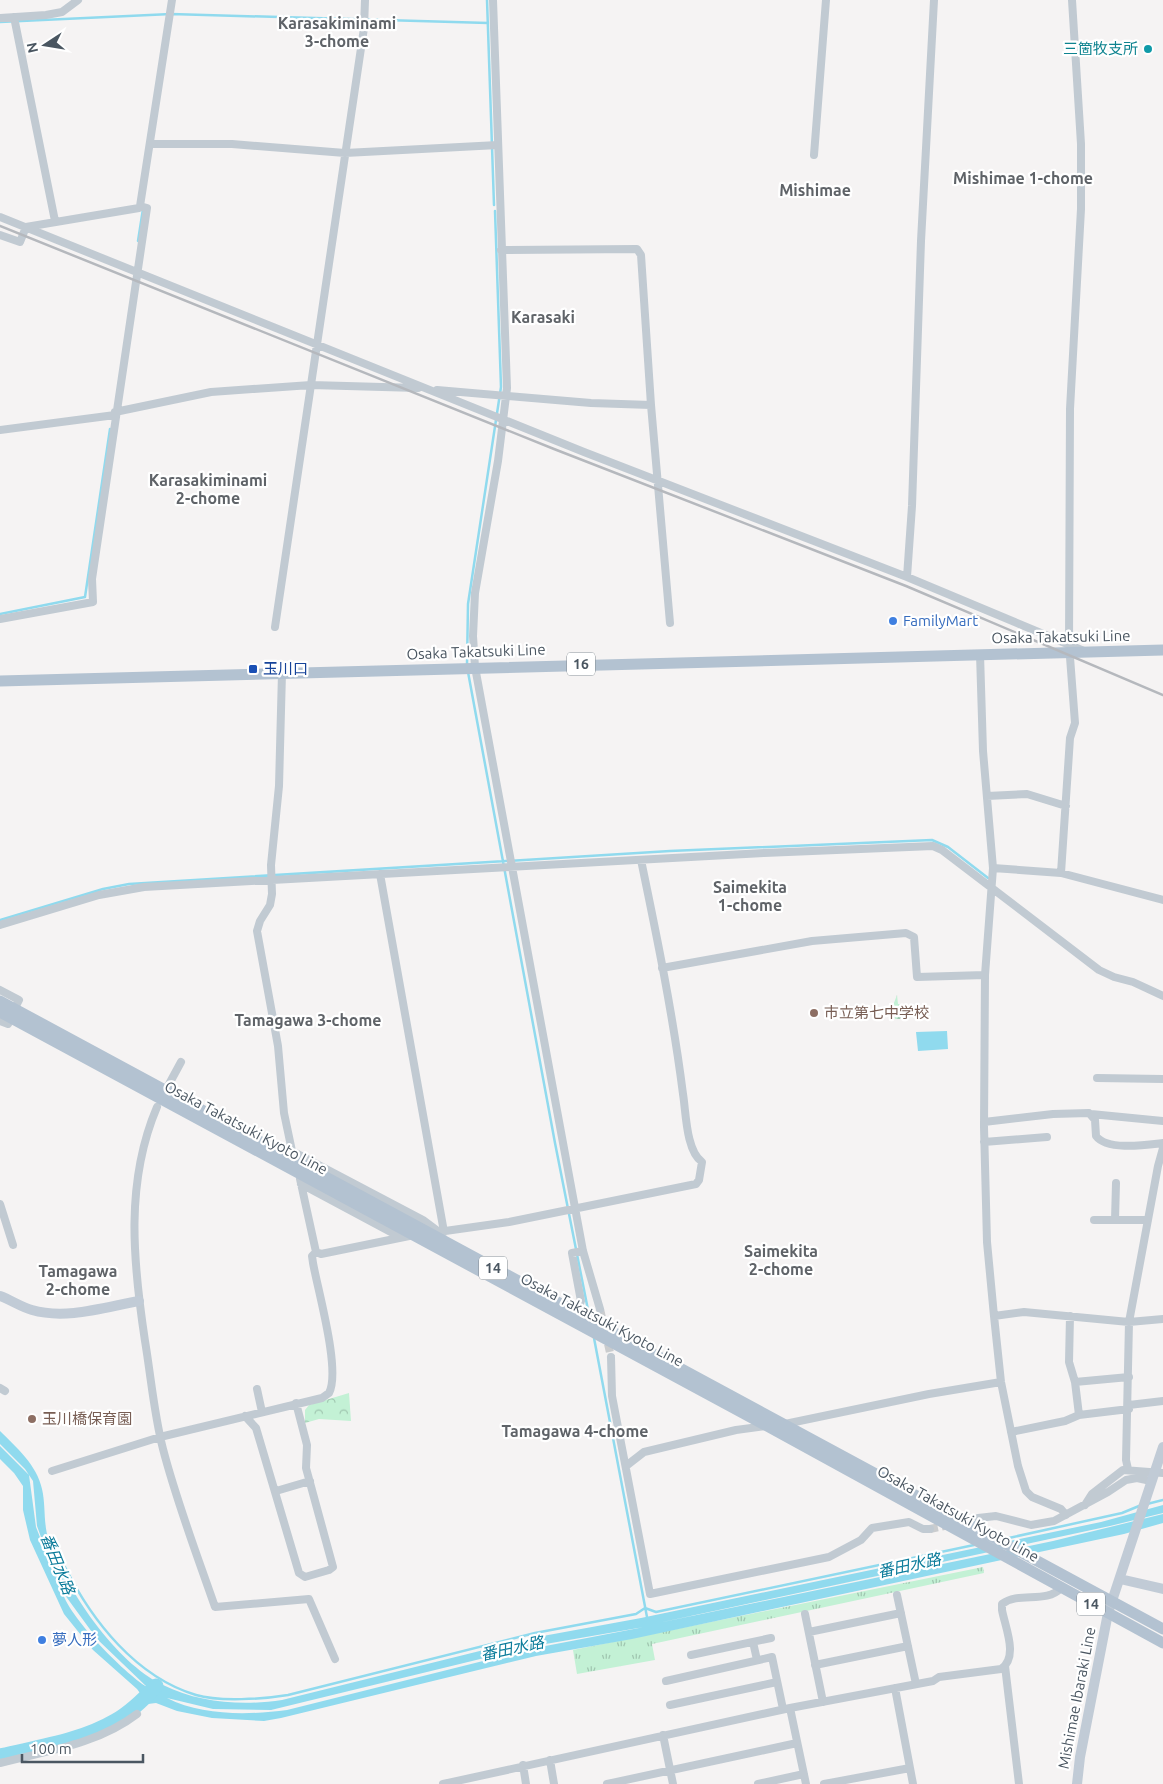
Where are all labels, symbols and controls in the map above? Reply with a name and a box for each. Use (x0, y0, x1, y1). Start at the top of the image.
district label: Karasakiminami 3-chome (278, 14, 396, 50)
north arrow (20, 20, 70, 70)
place label: 三箇牧支所 (1063, 40, 1138, 57)
text: N (23, 41, 41, 54)
marker: 三箇牧支所 (1142, 43, 1154, 55)
district label: Mishimae 1-chome (953, 169, 1093, 187)
district label: Mishimae (779, 181, 851, 199)
district label: Karasaki (511, 308, 575, 326)
district label: Karasakiminami 2-chome (149, 471, 267, 507)
place label: FamilyMart (903, 612, 978, 629)
marker: FamilyMart (887, 615, 899, 627)
street label: Osaka Takatsuki Line (991, 627, 1131, 646)
street label: Osaka Takatsuki Line (406, 641, 546, 662)
road number: 16 (567, 652, 595, 676)
place label: 玉川口 (263, 660, 308, 677)
marker: 玉川口 (247, 663, 259, 675)
district label: Saimekita 1-chome (713, 878, 787, 914)
place label: 市立第七中学校 (824, 1004, 929, 1021)
marker: 市立第七中学校 (808, 1007, 820, 1019)
district label: Tamagawa 3-chome (235, 1011, 381, 1029)
street label: Osaka Takatsuki Kyoto Line (162, 1077, 331, 1178)
district label: Saimekita 2-chome (744, 1242, 818, 1278)
road number: 14 (479, 1256, 507, 1280)
district label: Tamagawa 2-chome (39, 1262, 117, 1298)
street label: Osaka Takatsuki Kyoto Line (518, 1269, 687, 1370)
place label: 玉川橋保育園 (42, 1410, 132, 1427)
marker: 玉川橋保育園 (26, 1413, 38, 1425)
district label: Tamagawa 4-chome (502, 1422, 648, 1440)
street label: Osaka Takatsuki Kyoto Line (874, 1462, 1042, 1565)
water label: 番田水路 (38, 1531, 79, 1599)
water label: 番田水路 (876, 1549, 944, 1580)
road number: 14 (1077, 1592, 1105, 1616)
street label: Mishimae Ibaraki Line (1054, 1625, 1099, 1770)
place label: 夢人形 (52, 1631, 97, 1648)
water label: 番田水路 (479, 1632, 547, 1663)
marker: 夢人形 (36, 1634, 48, 1646)
scale bar (22, 1732, 144, 1764)
text: 100 m (30, 1740, 72, 1757)

